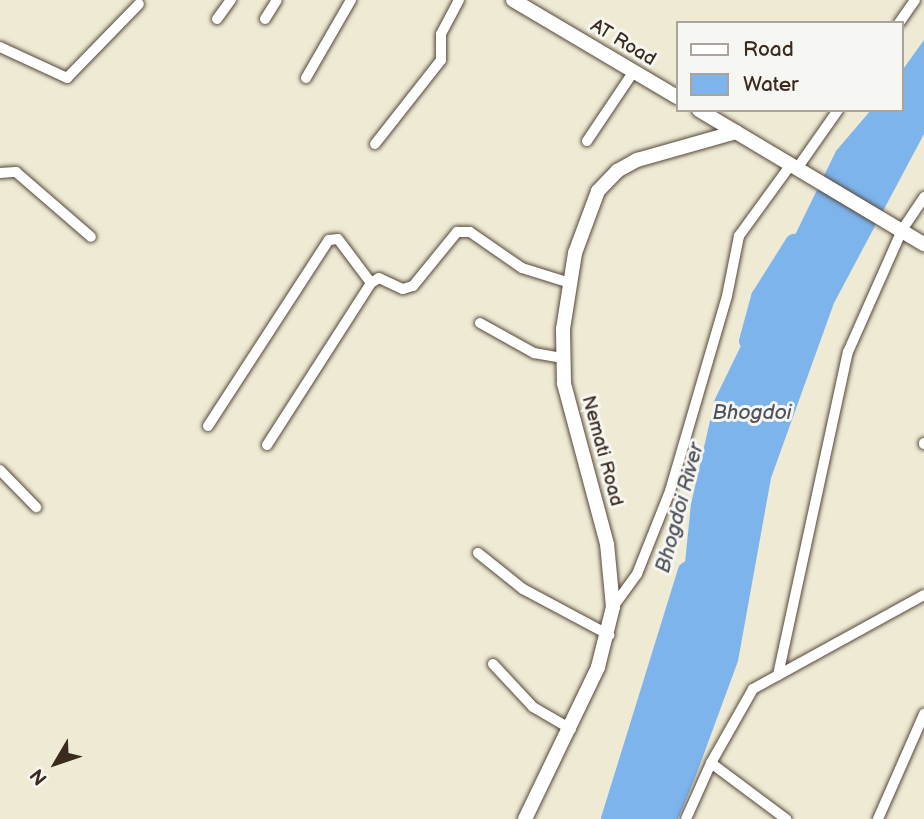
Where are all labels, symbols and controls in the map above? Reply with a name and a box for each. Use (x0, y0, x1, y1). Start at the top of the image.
street label: AT Road (586, 15, 660, 71)
legend (676, 21, 903, 112)
text: Road (743, 37, 794, 62)
text: Water (743, 72, 799, 97)
street label: Nemati Road (576, 393, 628, 509)
water label: Bhogdoi (713, 400, 791, 426)
water label: Bhogdoi River (651, 440, 709, 576)
north arrow (21, 728, 91, 798)
text: N (26, 764, 53, 789)

